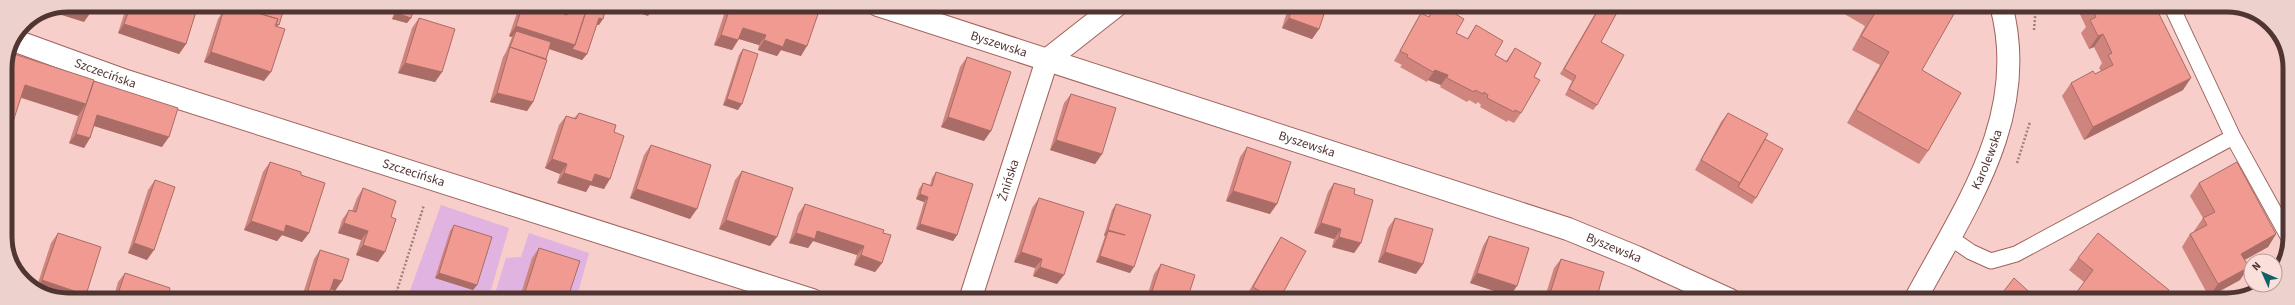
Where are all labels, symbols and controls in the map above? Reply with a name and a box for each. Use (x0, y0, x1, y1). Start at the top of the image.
street label: Byszewska (968, 27, 1029, 62)
street label: Szczecińska (72, 54, 139, 93)
street label: Byszewska (1276, 127, 1338, 162)
street label: Karolewska (1967, 127, 2007, 193)
street label: Szczecińska (380, 154, 447, 191)
street label: Żnińska (993, 157, 1024, 203)
street label: Byszewska (1583, 228, 1645, 267)
north arrow (2243, 253, 2283, 293)
text: N (2248, 258, 2264, 274)

